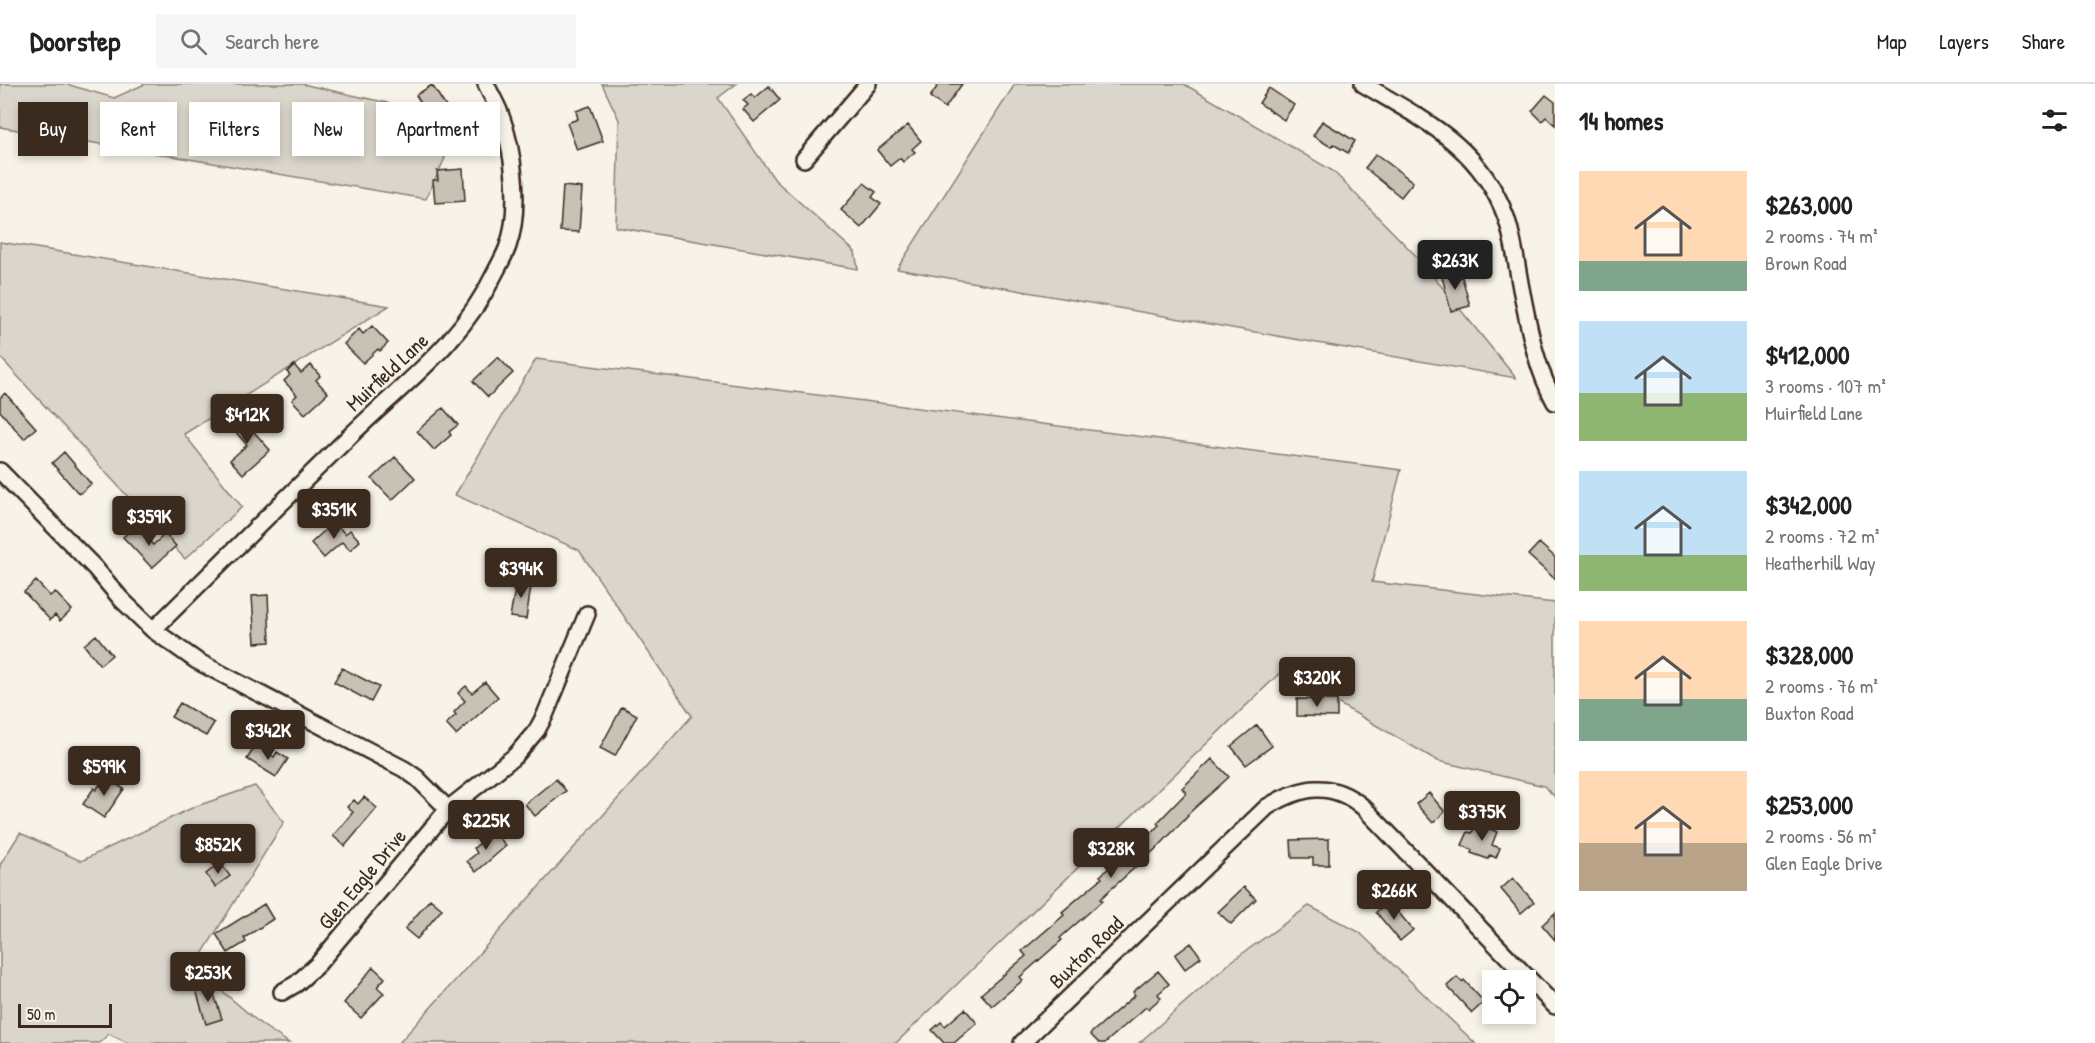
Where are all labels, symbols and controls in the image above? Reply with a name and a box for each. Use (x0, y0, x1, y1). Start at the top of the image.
search box (156, 14, 576, 68)
text: Doorstep (30, 22, 120, 60)
icon: search (177, 25, 210, 58)
text: Search here (225, 26, 319, 56)
text: Map (1877, 27, 1906, 56)
text: Layers (1939, 27, 1989, 56)
text: Share (2022, 27, 2065, 56)
chip: Buy (18, 102, 88, 156)
chip: Rent (100, 102, 177, 156)
chip: Filters (189, 102, 280, 156)
chip: New (292, 102, 364, 156)
chip: Apartment (376, 102, 500, 156)
text: 14 homes (1579, 103, 1664, 138)
icon: filters (2038, 104, 2071, 137)
text: $263,000 (1765, 187, 1853, 222)
icon: home (1627, 195, 1699, 267)
text: 2 rooms · 74 m² (1765, 222, 1877, 249)
pin: $263K (1413, 240, 1497, 291)
text: $263K (1432, 246, 1478, 273)
text: Brown Road (1765, 249, 1847, 276)
street label: Muirfield Lane (339, 326, 435, 418)
text: $412,000 (1765, 337, 1850, 372)
icon: home (1627, 345, 1699, 417)
text: 3 rooms · 107 m² (1765, 372, 1886, 399)
pin: $412K (205, 394, 289, 445)
text: Muirfield Lane (1765, 399, 1863, 426)
text: $412K (225, 400, 269, 427)
text: $342,000 (1765, 487, 1852, 522)
pin: $351K (292, 489, 376, 540)
text: $351K (311, 495, 357, 522)
icon: home (1627, 495, 1699, 567)
pin: $359K (107, 496, 191, 547)
text: $359K (126, 502, 172, 529)
text: 2 rooms · 72 m² (1765, 522, 1879, 549)
pin: $394K (479, 548, 563, 599)
text: Heatherhill Way (1765, 549, 1876, 576)
text: $394K (499, 554, 543, 581)
text: $328,000 (1765, 637, 1853, 672)
icon: home (1627, 645, 1699, 717)
pin: $320K (1275, 657, 1359, 708)
text: $320K (1293, 663, 1341, 690)
text: 2 rooms · 76 m² (1765, 672, 1878, 699)
text: Buxton Road (1765, 699, 1853, 726)
pin: $342K (226, 710, 310, 761)
text: $342K (245, 716, 291, 743)
pin: $599K (62, 746, 146, 797)
text: $599K (82, 752, 126, 779)
text: $253,000 (1765, 787, 1853, 822)
pin: $375K (1440, 791, 1524, 842)
icon: home (1627, 795, 1699, 867)
text: $375K (1458, 797, 1506, 824)
pin: $225K (444, 800, 528, 851)
text: $225K (462, 806, 510, 833)
street label: Glen Eagle Drive (311, 822, 413, 936)
text: 2 rooms · 56 m² (1765, 822, 1877, 849)
pin: $852K (176, 824, 260, 875)
pin: $328K (1069, 828, 1153, 879)
text: $852K (194, 830, 242, 857)
text: $328K (1087, 834, 1135, 861)
text: Glen Eagle Drive (1765, 849, 1883, 876)
pin: $266K (1352, 870, 1436, 921)
text: $266K (1371, 876, 1417, 903)
street label: Buxton Road (1043, 909, 1129, 995)
pin: $253K (166, 952, 250, 1003)
text: $253K (184, 958, 232, 985)
map controls (1482, 970, 1536, 1024)
button: locate (1482, 970, 1536, 1024)
scale bar (18, 1001, 112, 1028)
text: 50 m (27, 1003, 56, 1025)

